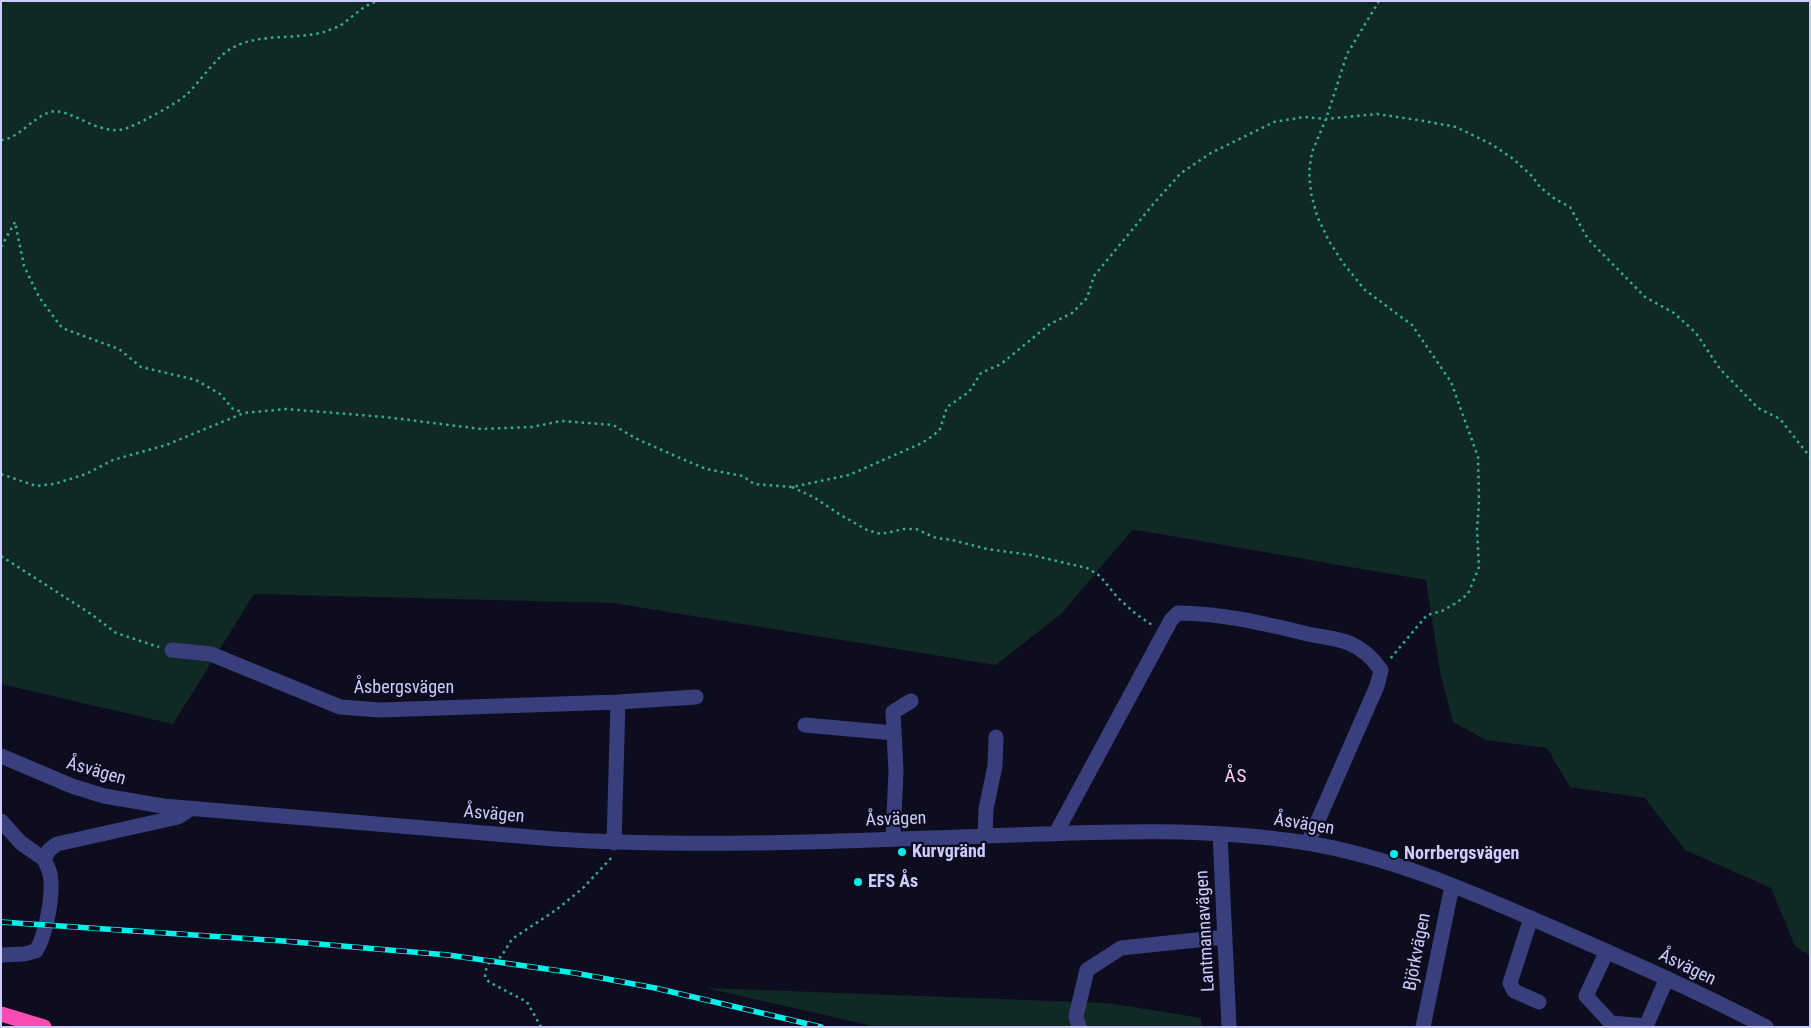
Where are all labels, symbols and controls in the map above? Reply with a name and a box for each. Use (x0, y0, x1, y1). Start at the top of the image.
street label: Åsbergsvägen (354, 677, 454, 699)
street label: Åsvägen (64, 753, 128, 791)
district label: ÅS (1224, 766, 1248, 788)
street label: Åsvägen (463, 802, 525, 828)
street label: Åsvägen (865, 808, 927, 832)
street label: Åsvägen (1272, 810, 1336, 840)
place label: Kurvgränd (912, 841, 986, 863)
place label: Norrbergsvägen (1404, 843, 1519, 865)
marker: Kurvgränd (896, 846, 908, 858)
marker: Norrbergsvägen (1388, 848, 1400, 860)
street label: Lantmannavägen (1192, 870, 1220, 992)
place label: EFS Ås (868, 871, 918, 893)
marker: EFS Ås (852, 876, 864, 888)
street label: Björkvägen (1400, 911, 1436, 993)
street label: Åsvägen (1655, 945, 1719, 991)

